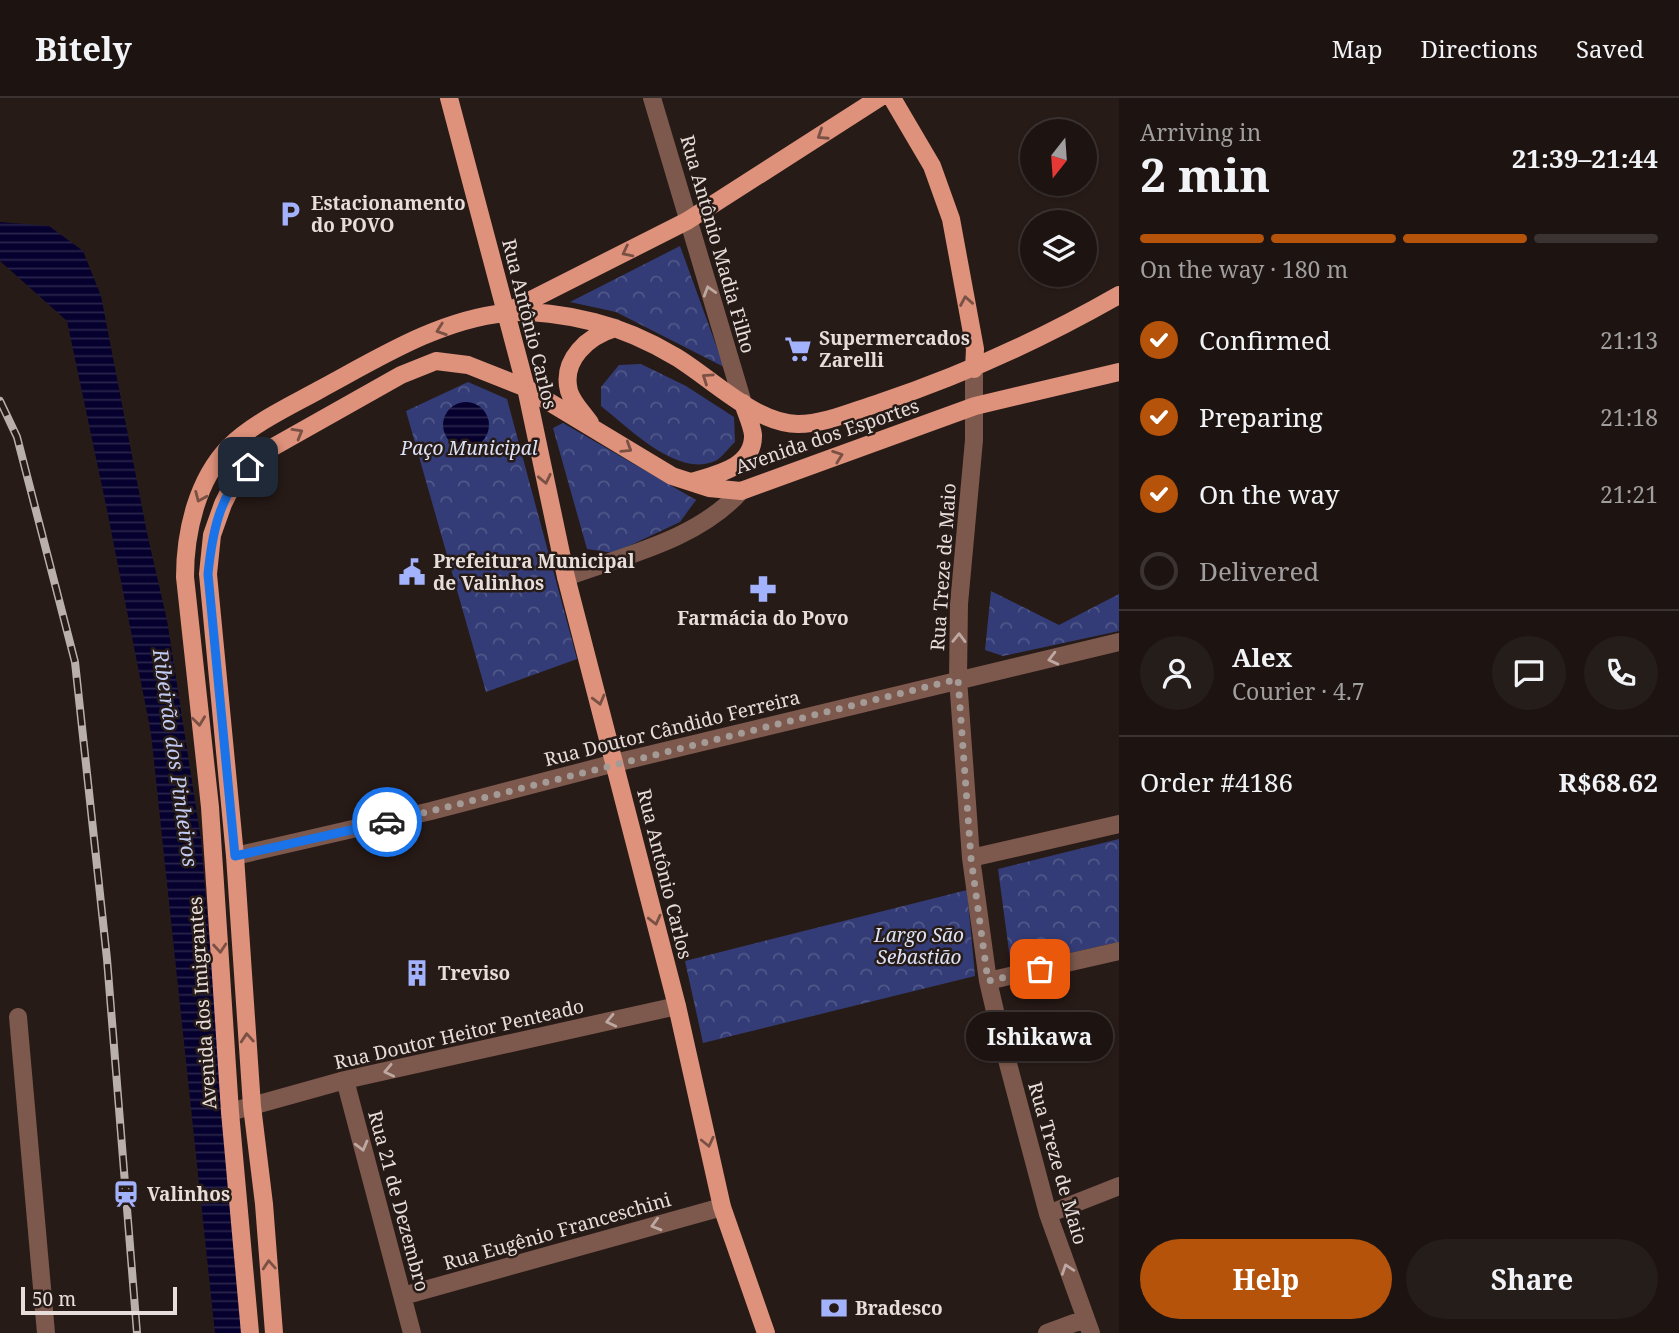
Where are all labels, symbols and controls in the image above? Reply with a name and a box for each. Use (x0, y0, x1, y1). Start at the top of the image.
text: Bitely (35, 26, 132, 71)
text: Map (1332, 32, 1383, 65)
text: Directions (1421, 32, 1538, 65)
text: Saved (1576, 32, 1644, 65)
text: Arriving in (1140, 116, 1261, 148)
north arrow (1020, 119, 1097, 196)
map controls (1020, 119, 1097, 287)
one-way arrow (817, 127, 830, 139)
street label: Rua Antônio Madia Filho (674, 132, 762, 356)
text: 21:39–21:44 (1512, 140, 1658, 176)
text: 2 min (1140, 143, 1270, 205)
place label: Estacionamento do POVO (311, 190, 466, 238)
parking icon: Estacionamento do POVO (275, 199, 305, 229)
button: layers (1020, 210, 1097, 287)
street label: Rua Antônio Carlos (496, 236, 564, 412)
one-way arrow (622, 243, 634, 257)
text: On the way · 180 m (1140, 253, 1348, 285)
one-way arrow (702, 285, 717, 297)
one-way arrow (959, 295, 974, 307)
icon: check (1140, 321, 1178, 359)
one-way arrow (435, 322, 448, 336)
text: Confirmed (1199, 322, 1331, 358)
text: 21:13 (1600, 324, 1658, 356)
place label: Supermercados Zarelli (819, 325, 970, 373)
supermarket icon: Supermercados Zarelli (783, 334, 813, 364)
one-way arrow (702, 374, 715, 386)
street label: Avenida dos Esportes (732, 392, 922, 480)
icon: check (1140, 398, 1178, 436)
text: Preparing (1199, 399, 1323, 435)
text: 21:18 (1600, 401, 1658, 433)
one-way arrow (290, 428, 303, 441)
park label: Paço Municipal (399, 435, 538, 461)
pin (218, 437, 278, 497)
one-way arrow (619, 440, 632, 453)
icon: home (229, 448, 267, 486)
one-way arrow (831, 450, 843, 464)
one-way arrow (537, 473, 552, 485)
icon: check (1140, 475, 1178, 513)
text: On the way (1199, 476, 1339, 512)
text: 21:21 (1600, 478, 1658, 510)
street label: Rua Treze de Maio (924, 482, 962, 652)
one-way arrow (194, 490, 208, 502)
place label: Prefeitura Municipal de Valinhos (433, 548, 635, 596)
text: Delivered (1199, 553, 1319, 589)
public building icon: Prefeitura Municipal de Valinhos (397, 557, 427, 587)
pharmacy icon: Farmácia do Povo (748, 574, 778, 604)
place label: Farmácia do Povo (677, 605, 849, 631)
one-way arrow (951, 632, 966, 643)
button: person (1140, 636, 1214, 710)
button: chat (1492, 636, 1566, 710)
button: phone (1584, 636, 1658, 710)
text: Alex (1232, 639, 1292, 675)
water label: Ribeirão dos Pinheiros (147, 646, 205, 869)
one-way arrow (1047, 651, 1059, 665)
text: Courier · 4.7 (1232, 675, 1365, 707)
street label: Rua Doutor Cândido Ferreira (541, 684, 803, 772)
one-way arrow (590, 694, 605, 706)
one-way arrow (192, 715, 207, 727)
text: Order #4186 (1140, 764, 1293, 800)
text: R$68.62 (1558, 764, 1658, 800)
street label: Rua Antônio Carlos (631, 786, 699, 962)
courier (352, 787, 422, 857)
icon: car (368, 803, 406, 841)
street label: Avenida dos Imigrantes (182, 896, 222, 1110)
one-way arrow (647, 914, 661, 926)
park label: Largo São Sebastião (873, 922, 964, 970)
pin (1010, 939, 1070, 999)
one-way arrow (212, 942, 227, 953)
icon: bag (1021, 950, 1059, 988)
building icon: Treviso (402, 958, 432, 988)
place label: Treviso (438, 960, 510, 986)
street label: Rua Doutor Heitor Penteado (332, 993, 586, 1075)
callout: Ishikawa (967, 1011, 1114, 1060)
one-way arrow (605, 1013, 617, 1027)
text: Ishikawa (987, 1020, 1092, 1052)
one-way arrow (240, 1033, 255, 1044)
one-way arrow (383, 1062, 395, 1077)
street label: Rua Treze de Maio (1022, 1079, 1094, 1247)
street label: Rua 21 de Dezembro (362, 1108, 436, 1294)
one-way arrow (699, 1136, 714, 1148)
one-way arrow (354, 1140, 369, 1152)
station icon: Valinhos (111, 1179, 141, 1209)
place label: Valinhos (147, 1181, 230, 1207)
street label: Rua Eugênio Franceschini (440, 1186, 674, 1276)
one-way arrow (651, 1217, 663, 1231)
button: Help (1140, 1239, 1392, 1319)
button: Share (1406, 1239, 1658, 1319)
one-way arrow (262, 1259, 277, 1270)
one-way arrow (1061, 1263, 1075, 1275)
scale bar (21, 1284, 177, 1316)
text: 50 m (32, 1286, 76, 1312)
bank icon: Bradesco (819, 1293, 849, 1323)
place label: Bradesco (855, 1295, 943, 1321)

